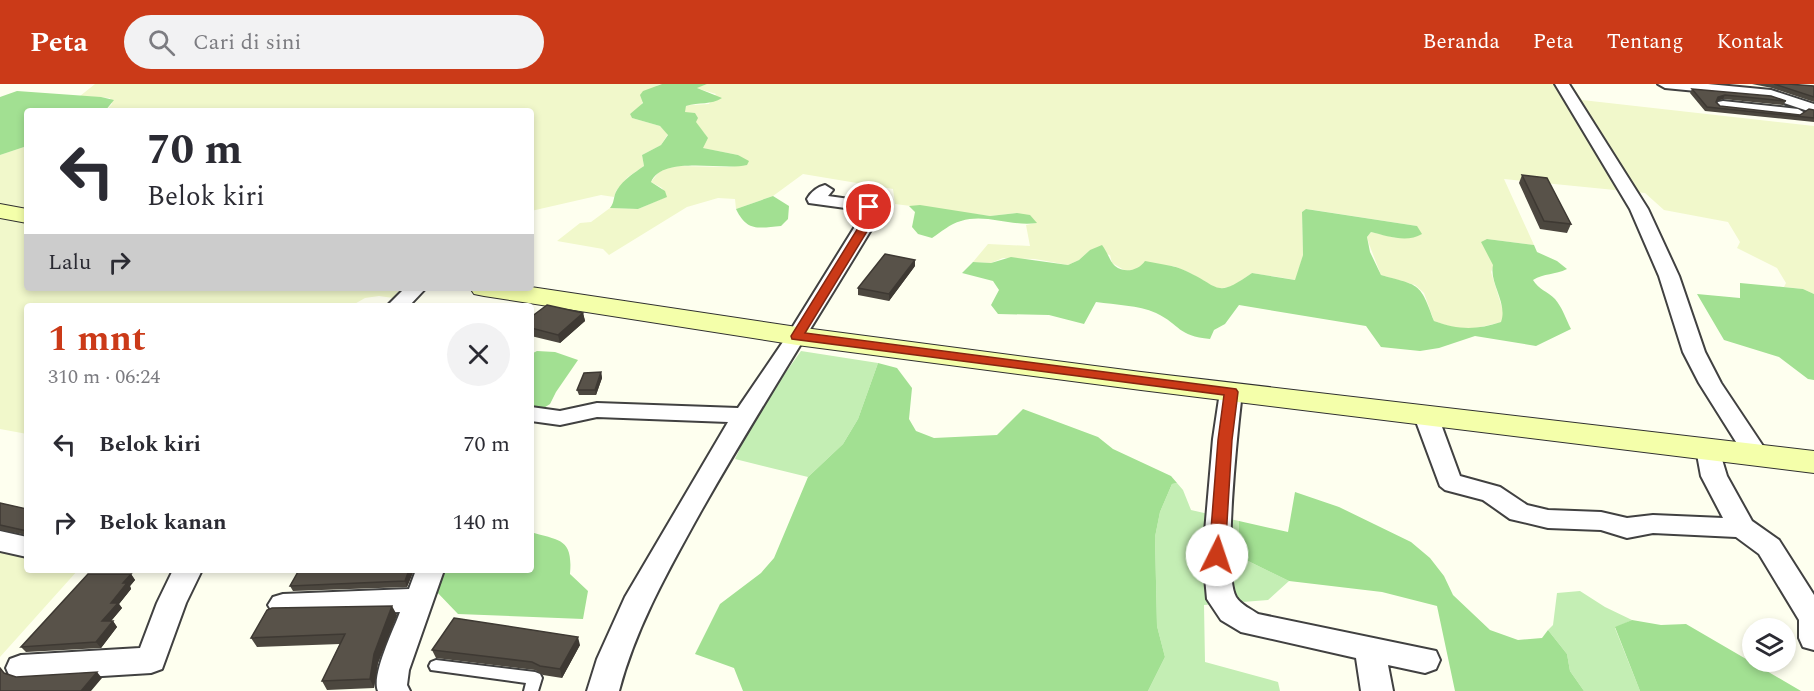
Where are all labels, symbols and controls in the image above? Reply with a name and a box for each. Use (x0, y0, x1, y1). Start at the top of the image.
search box (124, 15, 544, 69)
text: Peta (30, 21, 88, 64)
icon: search (145, 26, 178, 59)
text: Cari di sini (193, 26, 301, 59)
text: Beranda (1423, 26, 1500, 58)
text: Peta (1533, 26, 1574, 58)
text: Tentang (1607, 26, 1683, 58)
text: Kontak (1716, 26, 1784, 58)
text: 70 m (147, 119, 242, 182)
icon: left (48, 132, 126, 210)
text: Belok kiri (147, 176, 265, 218)
pin (843, 181, 894, 232)
icon: arrive (852, 190, 885, 223)
text: Lalu (48, 246, 91, 279)
icon: right (103, 246, 136, 279)
text: 1 mnt (48, 312, 146, 367)
button: close (447, 323, 510, 386)
text: 310 m · 06:24 (48, 362, 160, 392)
icon: left (48, 428, 81, 461)
text: Belok kiri (99, 428, 201, 461)
text: 70 m (464, 428, 510, 461)
icon: right (48, 506, 81, 539)
text: Belok kanan (99, 506, 227, 539)
text: 140 m (453, 506, 510, 539)
position arrow (1185, 523, 1249, 587)
map controls (1742, 618, 1796, 672)
button: layers (1742, 618, 1796, 672)

